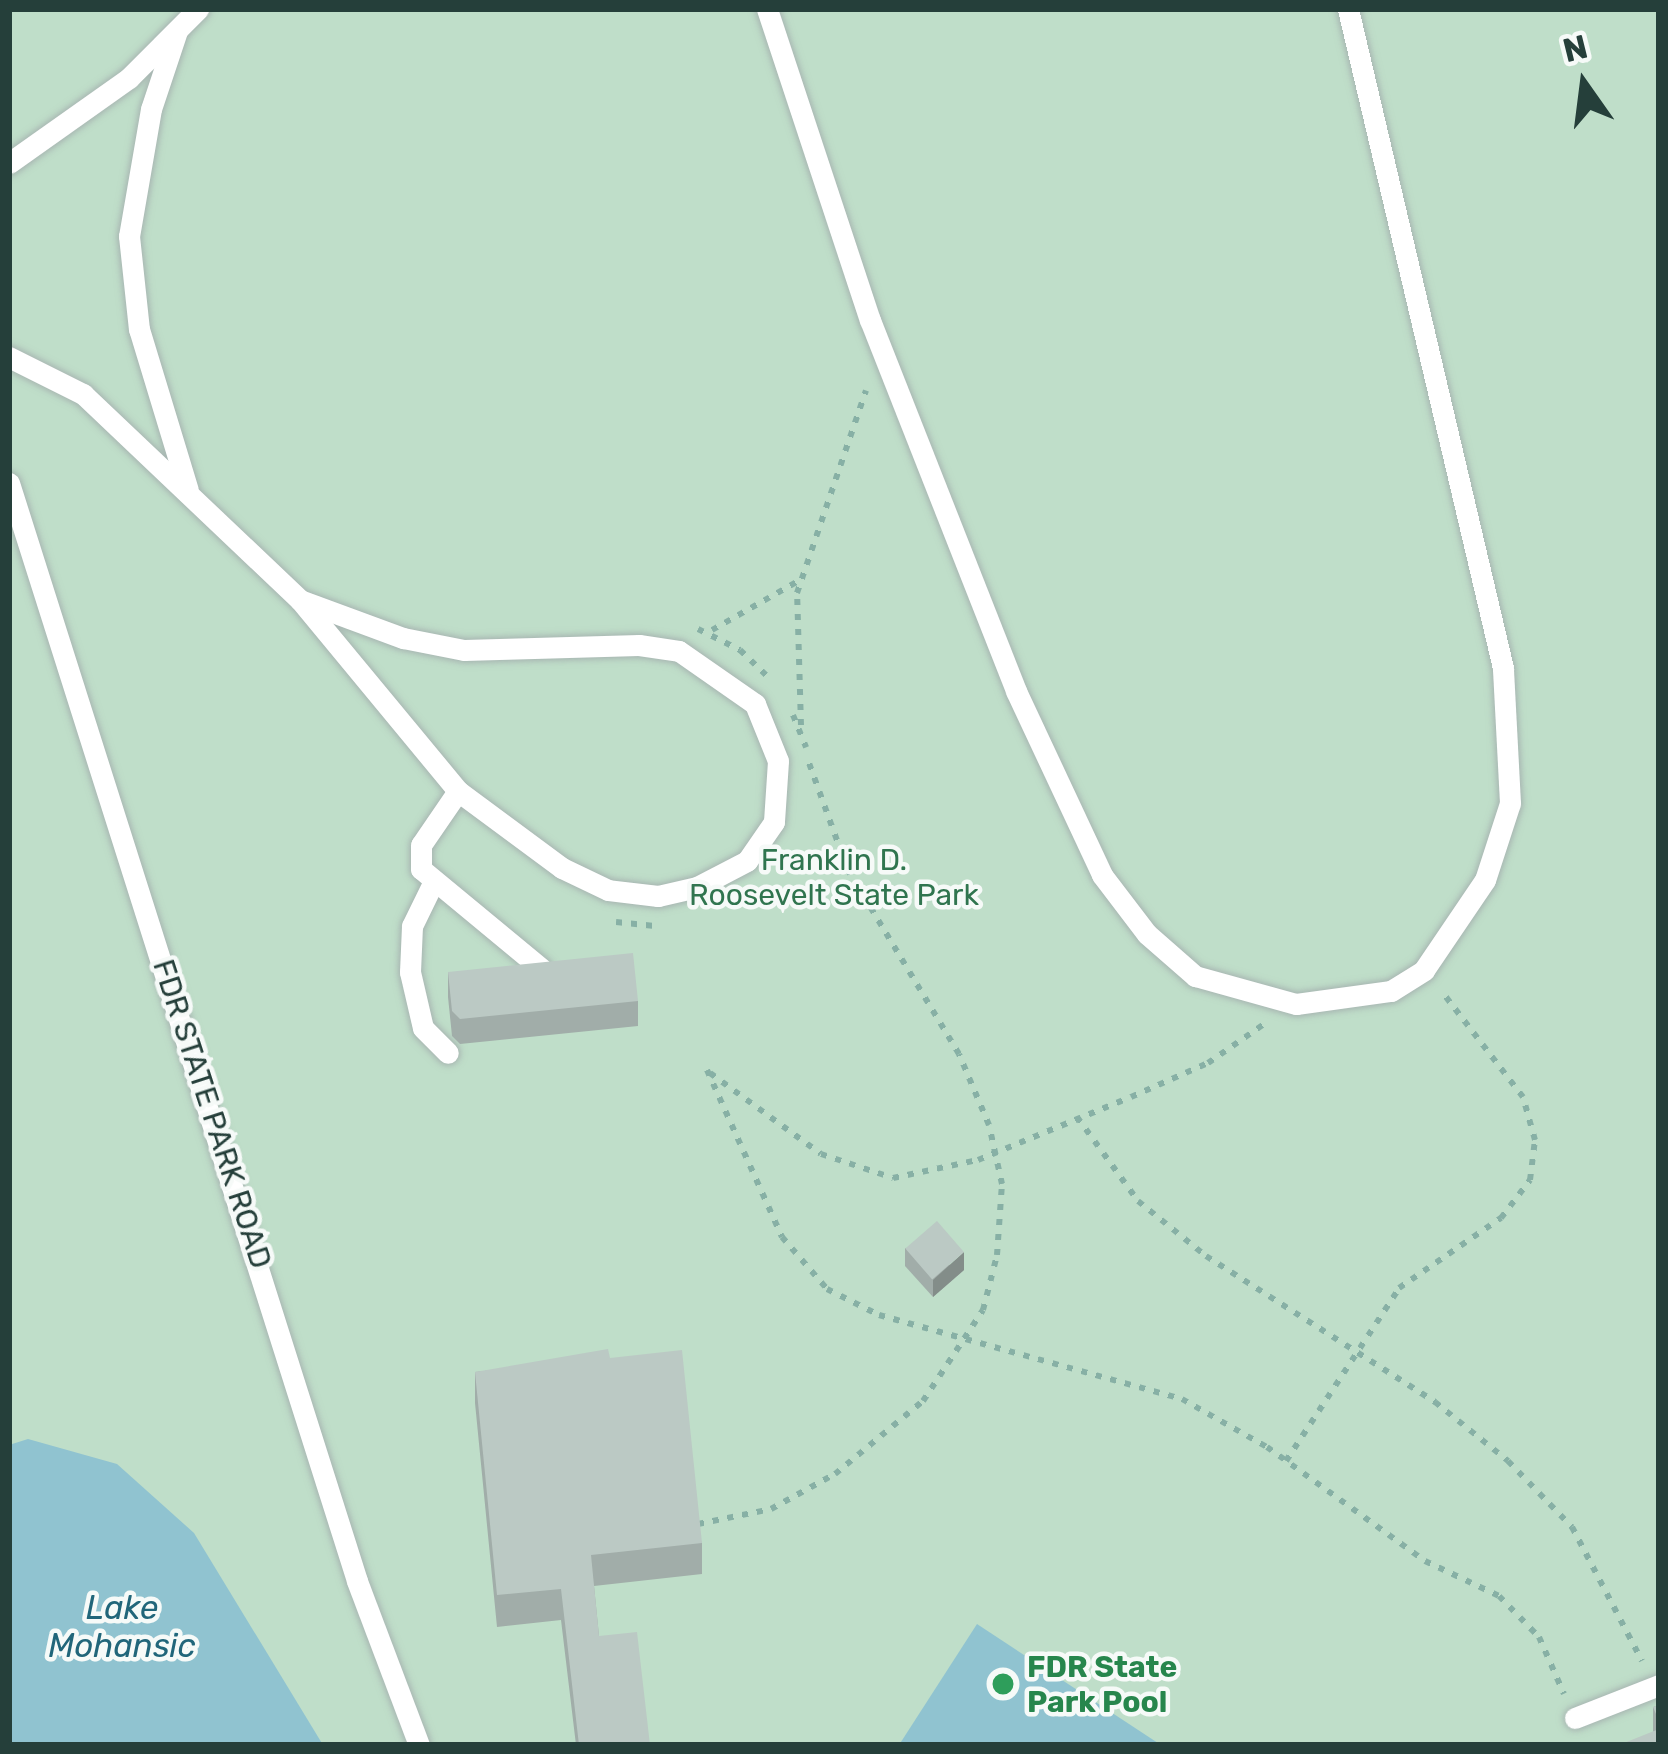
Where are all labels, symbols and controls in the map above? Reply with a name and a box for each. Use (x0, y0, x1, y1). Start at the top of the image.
north arrow (1524, 24, 1644, 144)
text: N (1559, 27, 1591, 70)
park label: Franklin D. Roosevelt State Park (689, 842, 979, 912)
street label: FDR STATE PARK ROAD (145, 955, 279, 1273)
water label: Lake Mohansic (48, 1588, 196, 1666)
place label: FDR State Park Pool (1027, 1649, 1177, 1720)
marker: FDR State Park Pool (990, 1671, 1016, 1697)

